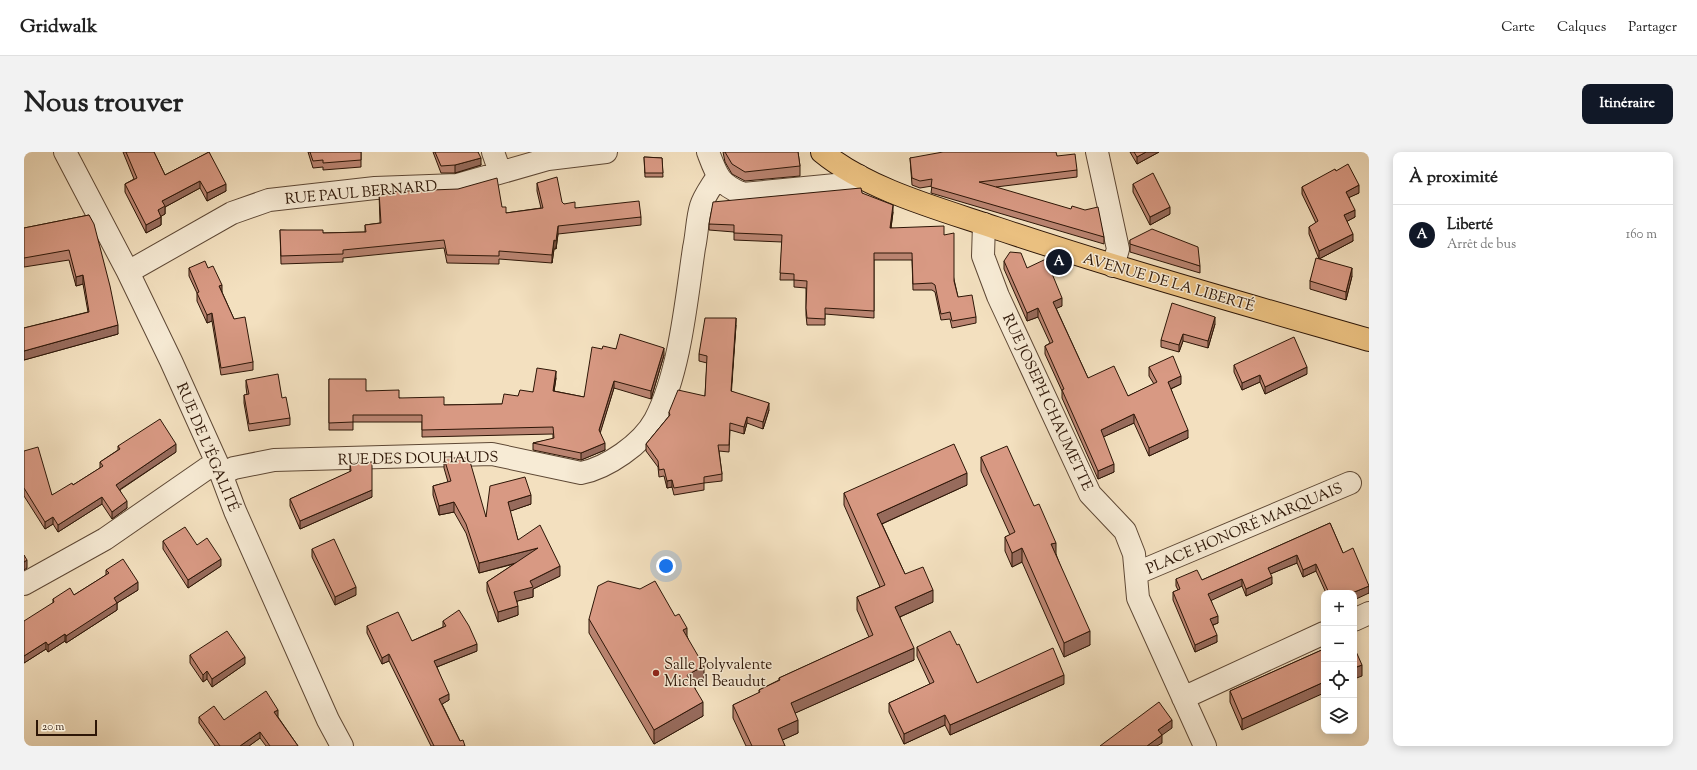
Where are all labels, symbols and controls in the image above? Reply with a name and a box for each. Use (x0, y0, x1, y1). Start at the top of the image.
text: Gridwalk (20, 14, 97, 41)
text: Carte (1501, 18, 1535, 38)
text: Calques (1557, 18, 1606, 38)
text: Partager (1628, 18, 1677, 38)
text: Nous trouver (24, 84, 183, 124)
button: Itinéraire (1582, 84, 1673, 124)
text: À proximité (1409, 166, 1498, 190)
street label: RUE PAUL BERNARD (284, 176, 438, 211)
text: Liberté (1447, 215, 1493, 236)
text: A (1417, 226, 1427, 244)
text: 160 m (1626, 226, 1657, 244)
text: Arrêt de bus (1447, 236, 1516, 254)
pin: A (1046, 247, 1072, 277)
street label: AVENUE DE LA LIBERTÉ (1080, 248, 1257, 318)
street label: RUE JOSEPH CHAUMETTE (996, 310, 1097, 495)
street label: RUE DE L'ÉGALITÉ (170, 379, 244, 515)
street label: RUE DES DOUHAUDS (338, 448, 499, 471)
street label: PLACE HONORÉ MARQUAIS (1143, 477, 1346, 580)
your location (656, 556, 676, 576)
map controls (1321, 590, 1357, 734)
button: + (1321, 590, 1357, 626)
button: − (1321, 626, 1357, 662)
place label: Salle Polyvalente Michel Beaudut (664, 655, 772, 693)
button: locate (1321, 662, 1357, 698)
marker: Salle Polyvalente Michel Beaudut (651, 668, 661, 678)
button: layers (1321, 698, 1357, 734)
scale bar (36, 718, 97, 737)
text: 20 m (42, 719, 64, 735)

